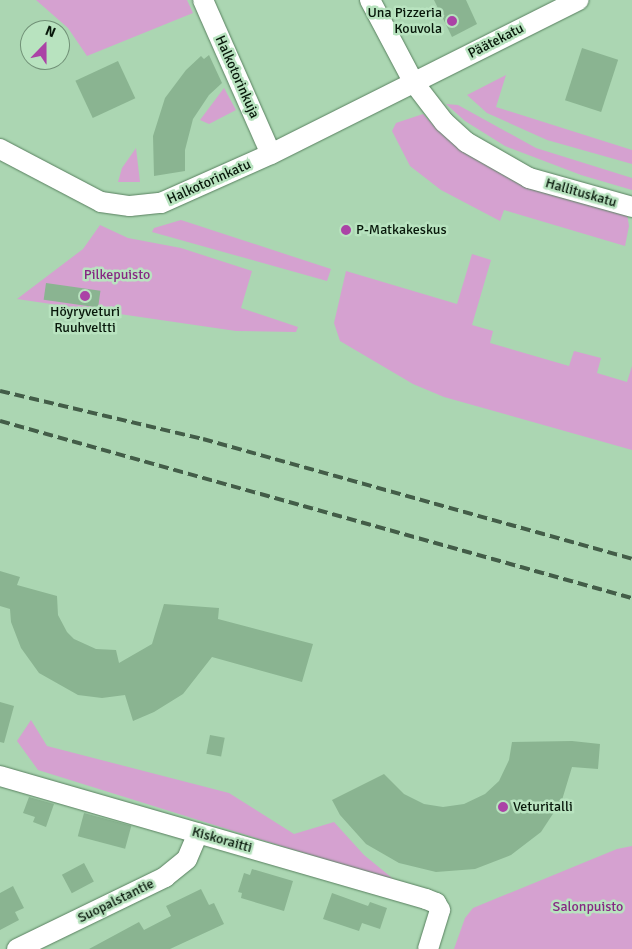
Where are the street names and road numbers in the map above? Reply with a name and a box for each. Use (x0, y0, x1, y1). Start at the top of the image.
street label: Päätekatu (465, 20, 527, 62)
street label: Halkotorinkuja (211, 33, 263, 121)
street label: Halkotorinkatu (164, 156, 254, 208)
street label: Hallituskatu (543, 175, 619, 211)
street label: Kiskoraitti (190, 823, 254, 857)
street label: Suopalstantie (75, 875, 157, 927)

